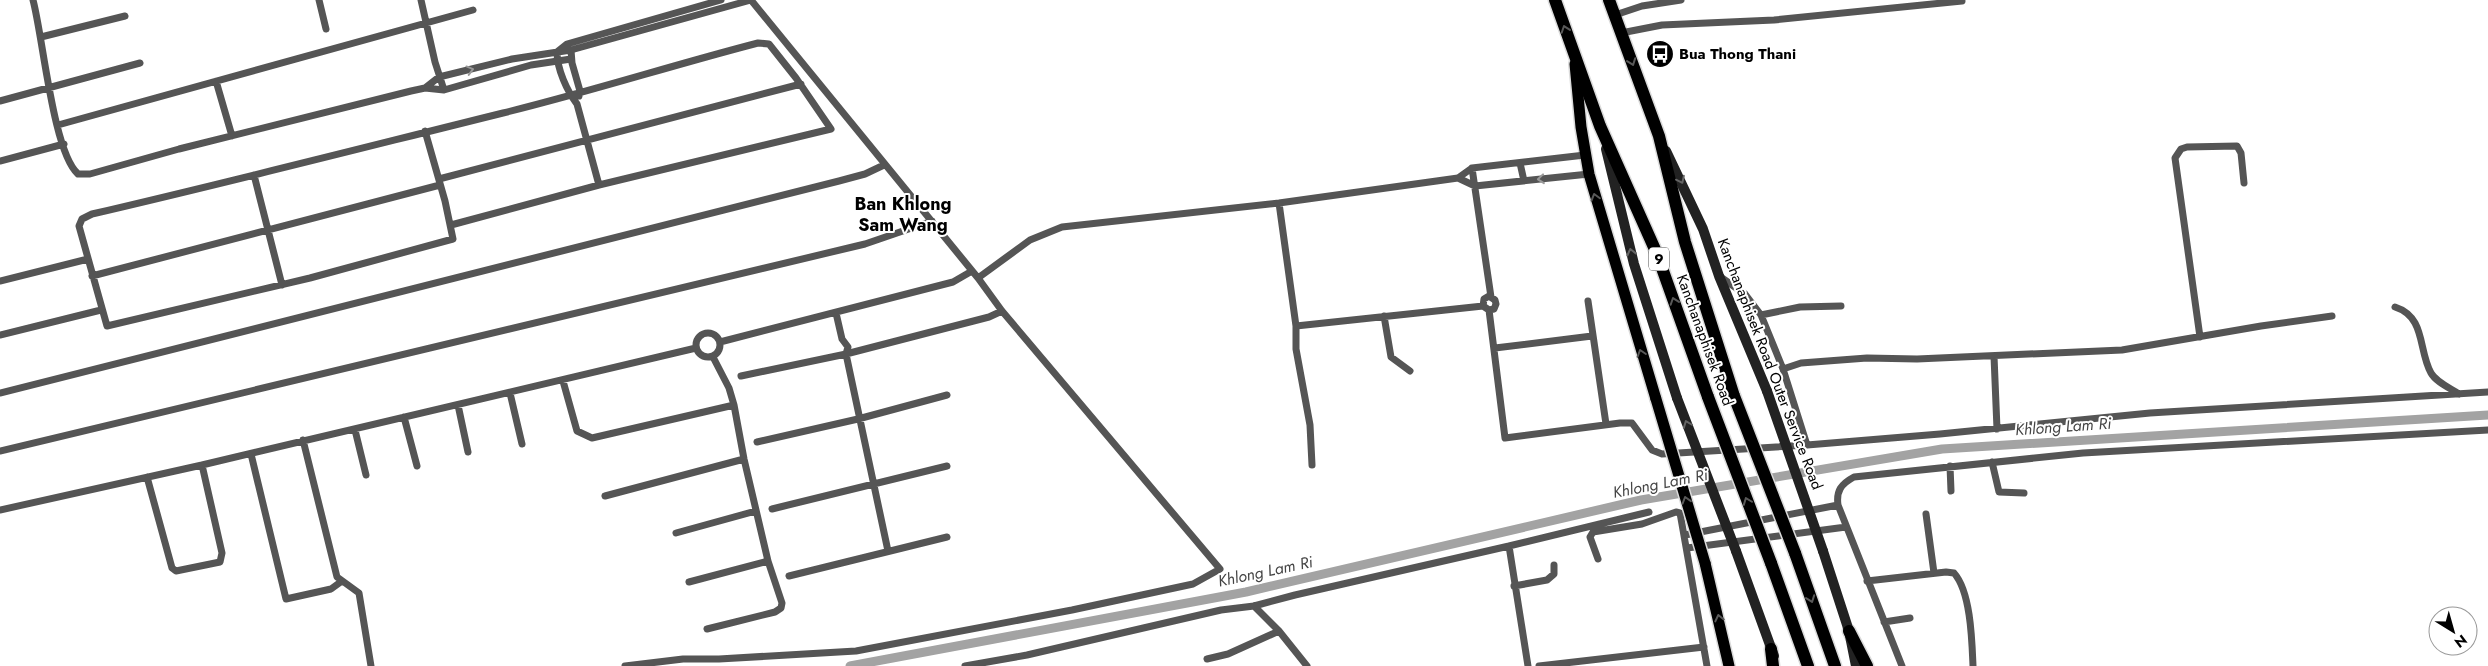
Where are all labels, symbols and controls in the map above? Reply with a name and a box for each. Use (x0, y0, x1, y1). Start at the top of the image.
one-way arrow (1561, 26, 1571, 34)
bus stop icon: Bua Thong Thani (1645, 39, 1675, 69)
place label: Bua Thong Thani (1679, 43, 1796, 65)
one-way arrow (1626, 58, 1636, 66)
one-way arrow (465, 65, 474, 76)
one-way arrow (1536, 173, 1544, 184)
one-way arrow (1674, 175, 1685, 184)
district label: Ban Khlong Sam Wang (854, 191, 952, 238)
one-way arrow (1591, 193, 1601, 201)
street label: Kanchanaphisek Road Outer Service Road (1712, 235, 1828, 493)
one-way arrow (1626, 247, 1637, 256)
road number: 9 (1649, 248, 1669, 270)
street label: Kanchanaphisek Road (1671, 271, 1739, 409)
one-way arrow (1670, 298, 1680, 306)
one-way arrow (1637, 349, 1647, 357)
water label: Khlong Lam Ri (2014, 412, 2113, 441)
one-way arrow (1683, 420, 1693, 429)
water label: Khlong Lam Ri (1611, 463, 1710, 504)
one-way arrow (1682, 496, 1692, 505)
one-way arrow (1743, 497, 1753, 505)
water label: Khlong Lam Ri (1216, 550, 1316, 593)
one-way arrow (1805, 594, 1815, 603)
north arrow (2428, 606, 2478, 656)
one-way arrow (1714, 614, 1725, 623)
text: N (2450, 630, 2471, 653)

